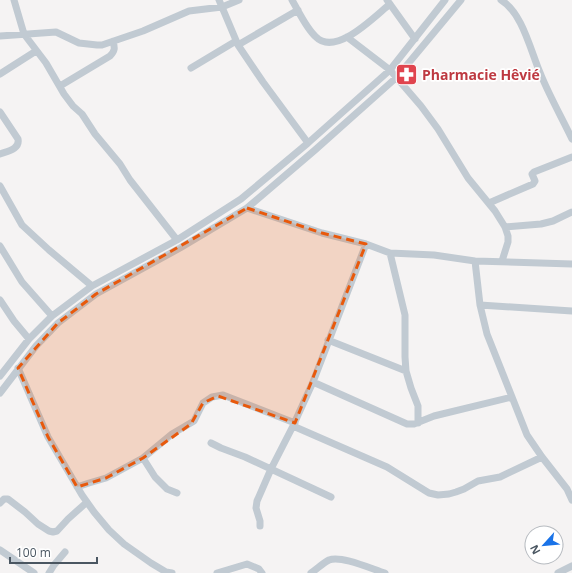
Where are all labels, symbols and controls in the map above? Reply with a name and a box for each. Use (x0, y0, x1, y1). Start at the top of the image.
pharmacy icon: Pharmacie Hêvié (394, 62, 420, 88)
place label: Pharmacie Hêvié (422, 65, 540, 84)
north arrow (524, 525, 564, 565)
scale bar (10, 539, 97, 565)
text: N (526, 542, 543, 557)
text: 100 m (16, 544, 51, 561)

